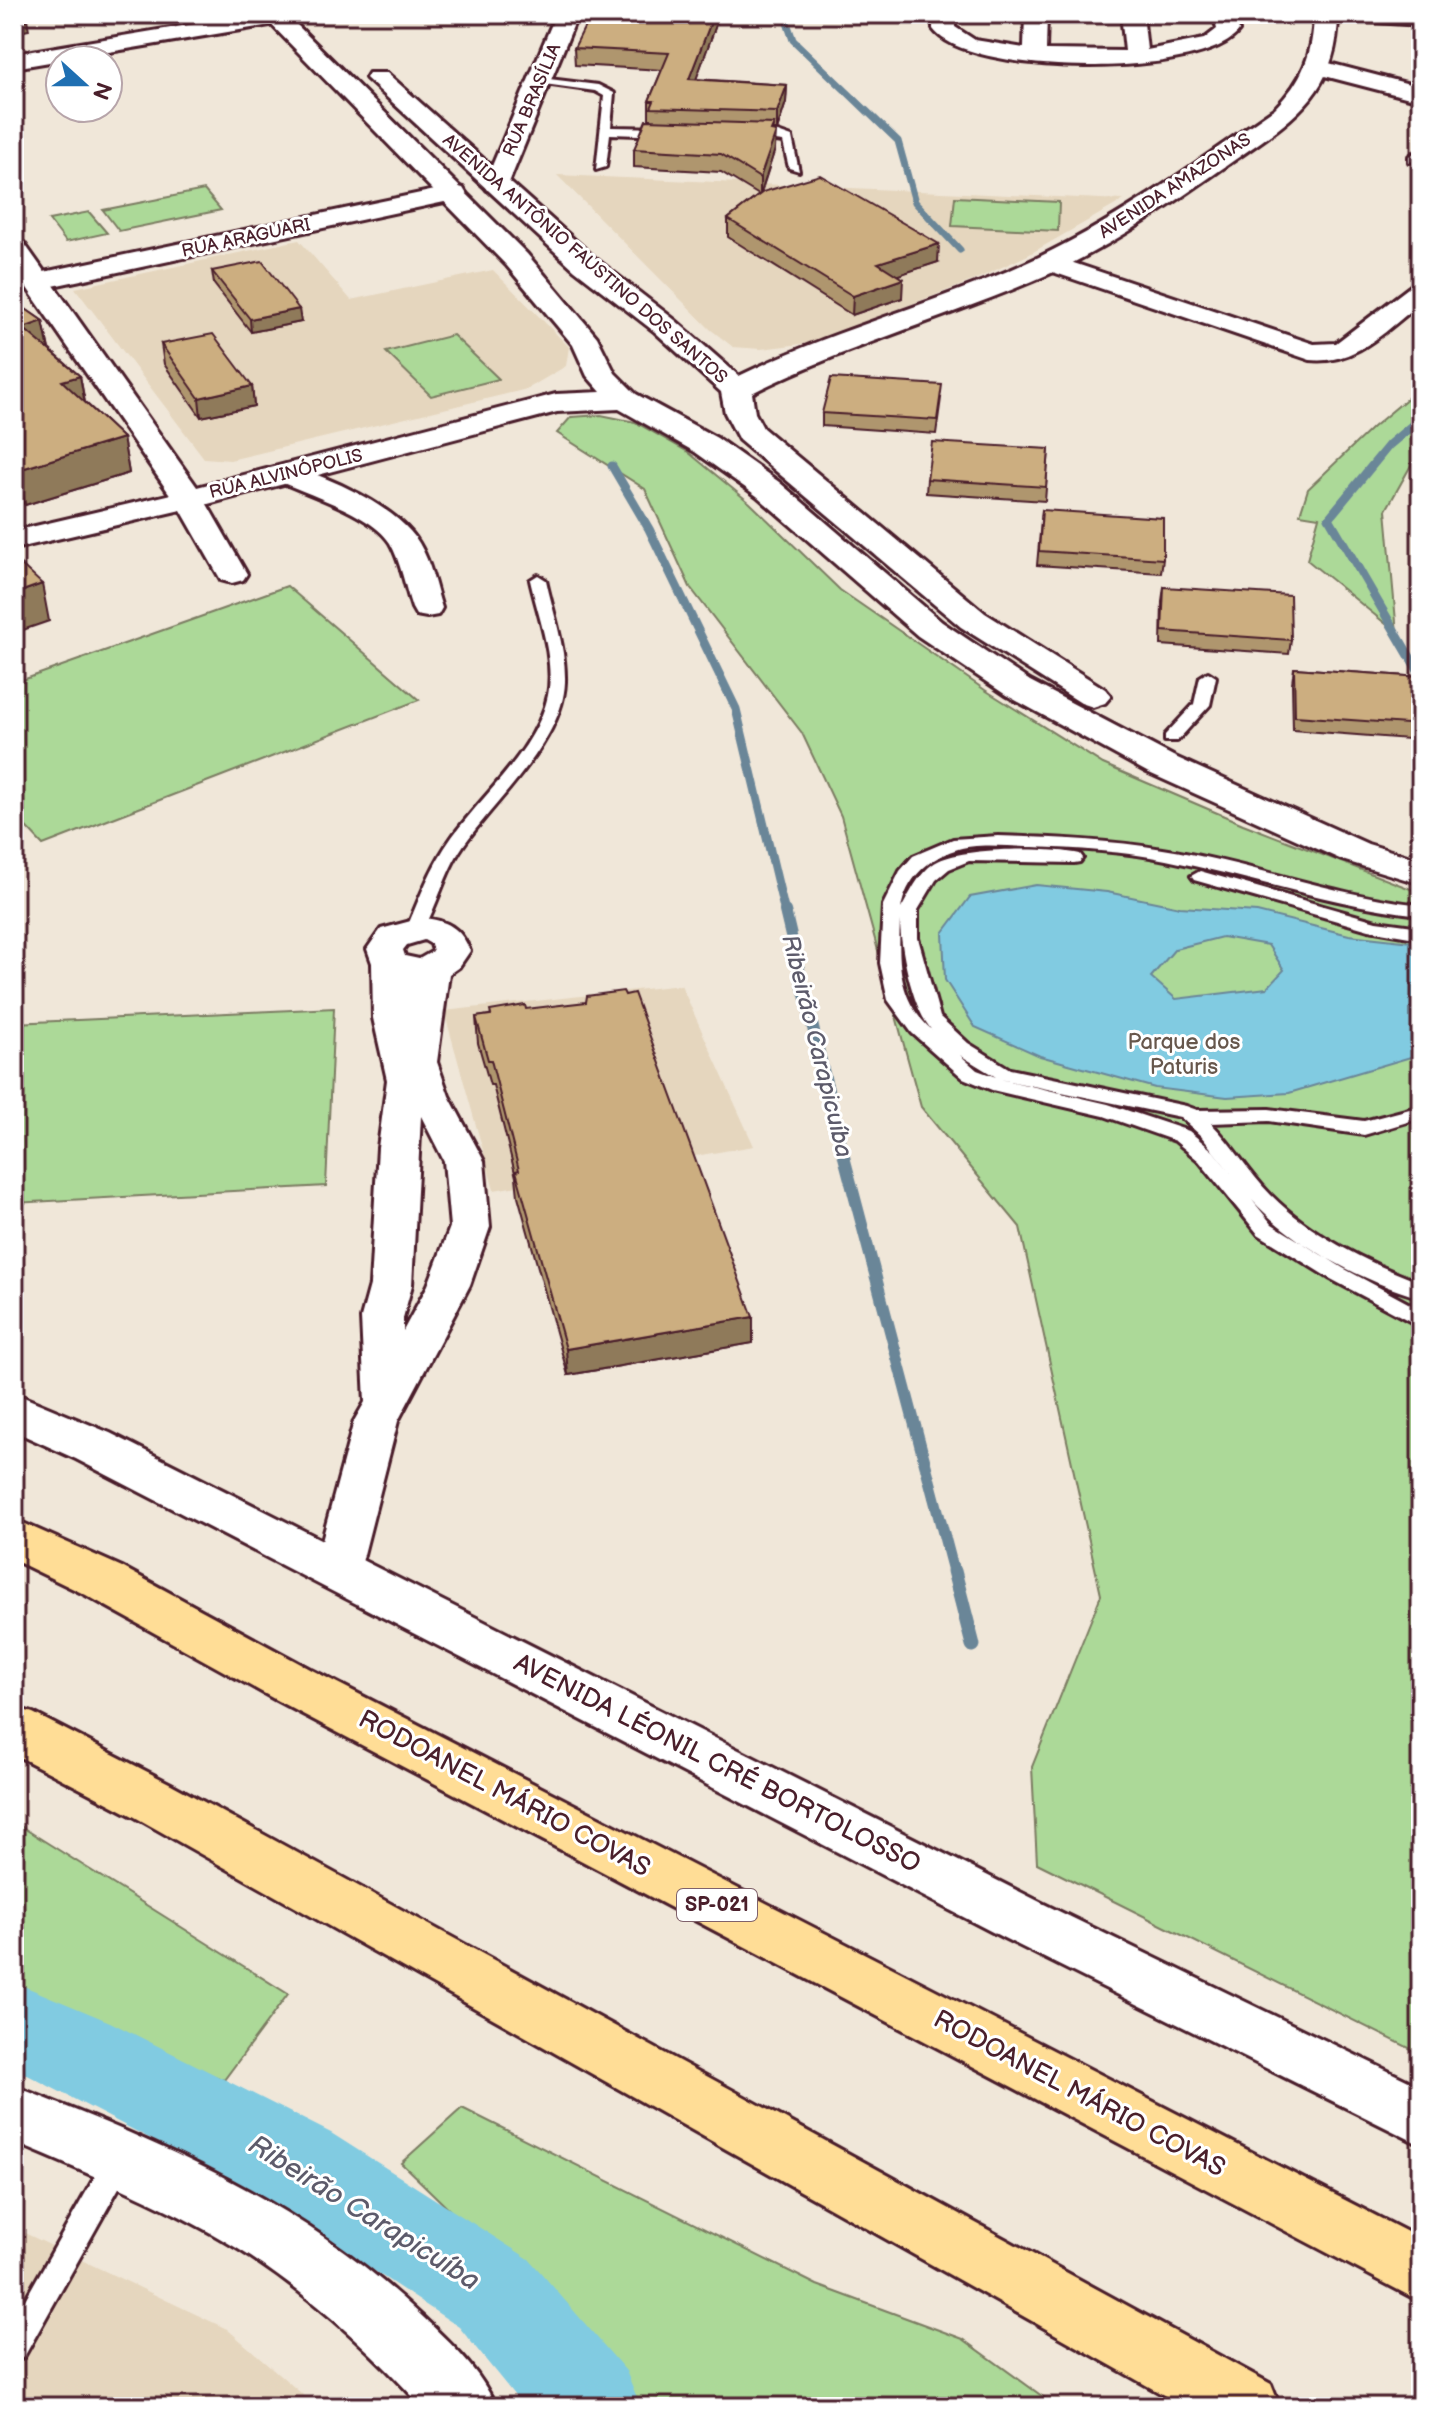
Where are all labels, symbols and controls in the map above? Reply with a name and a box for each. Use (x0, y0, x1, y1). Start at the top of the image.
street label: RUA BRASÍLIA (497, 39, 565, 160)
north arrow (44, 44, 124, 124)
text: N (86, 78, 117, 103)
street label: AVENIDA ANTÔNIO FAUSTINO DOS SANTOS (439, 128, 733, 388)
street label: AVENIDA AMAZONAS (1095, 129, 1255, 243)
street label: RUA ARAGUARI (180, 214, 312, 262)
street label: RUA ALVINÓPOLIS (207, 443, 365, 503)
water label: Ribeirão Carapicuíba (775, 932, 859, 1160)
park label: Parque dos Paturis (1128, 1029, 1241, 1081)
street label: AVENIDA LÉONIL CRÉ BORTOLOSSO (509, 1647, 926, 1880)
street label: RODOANEL MÁRIO COVAS (353, 1702, 656, 1884)
road number: SP-021 (677, 1889, 757, 1921)
street label: RODOANEL MÁRIO COVAS (928, 2002, 1231, 2184)
water label: Ribeirão Carapicuíba (242, 2128, 486, 2298)

